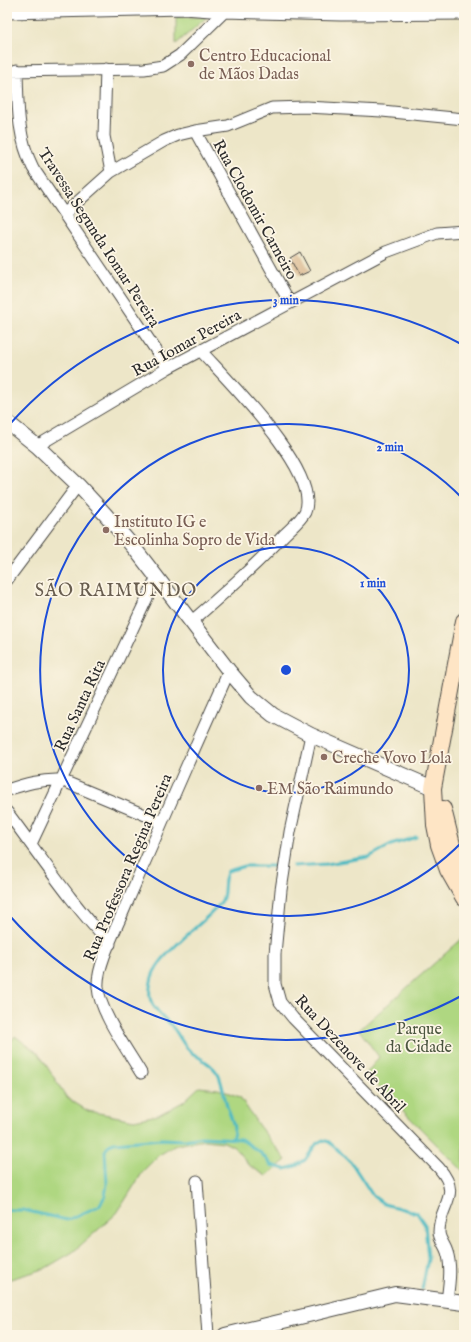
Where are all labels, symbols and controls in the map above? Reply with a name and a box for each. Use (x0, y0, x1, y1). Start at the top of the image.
place label: Centro Educacional de Mãos Dadas (199, 47, 332, 85)
marker: Centro Educacional de Mãos Dadas (186, 59, 196, 69)
street label: Rua Clodomir Carneiro (207, 136, 301, 284)
street label: Travessa Segunda Iomar Pereira (33, 145, 164, 332)
text: 3 min (273, 293, 300, 308)
street label: Rua Iomar Pereira (129, 306, 245, 382)
text: 2 min (376, 440, 404, 455)
place label: Instituto IG e Escolinha Sopro de Vida (114, 513, 275, 551)
marker: Instituto IG e Escolinha Sopro de Vida (101, 525, 111, 535)
text: 1 min (360, 576, 387, 591)
district label: SÃO RAIMUNDO (35, 578, 197, 603)
street label: Rua Santa Rita (51, 657, 111, 755)
centre of rings (279, 663, 293, 677)
place label: Creche Vovo Lola (332, 749, 451, 769)
marker: Creche Vovo Lola (319, 752, 329, 762)
street label: Rua Professora Regina Pereira (80, 771, 177, 965)
place label: EM São Raimundo (267, 780, 394, 800)
marker: EM São Raimundo (254, 783, 264, 793)
street label: Rua Dezenove de Abril (290, 991, 410, 1118)
park label: Parque da Cidade (386, 1020, 452, 1058)

